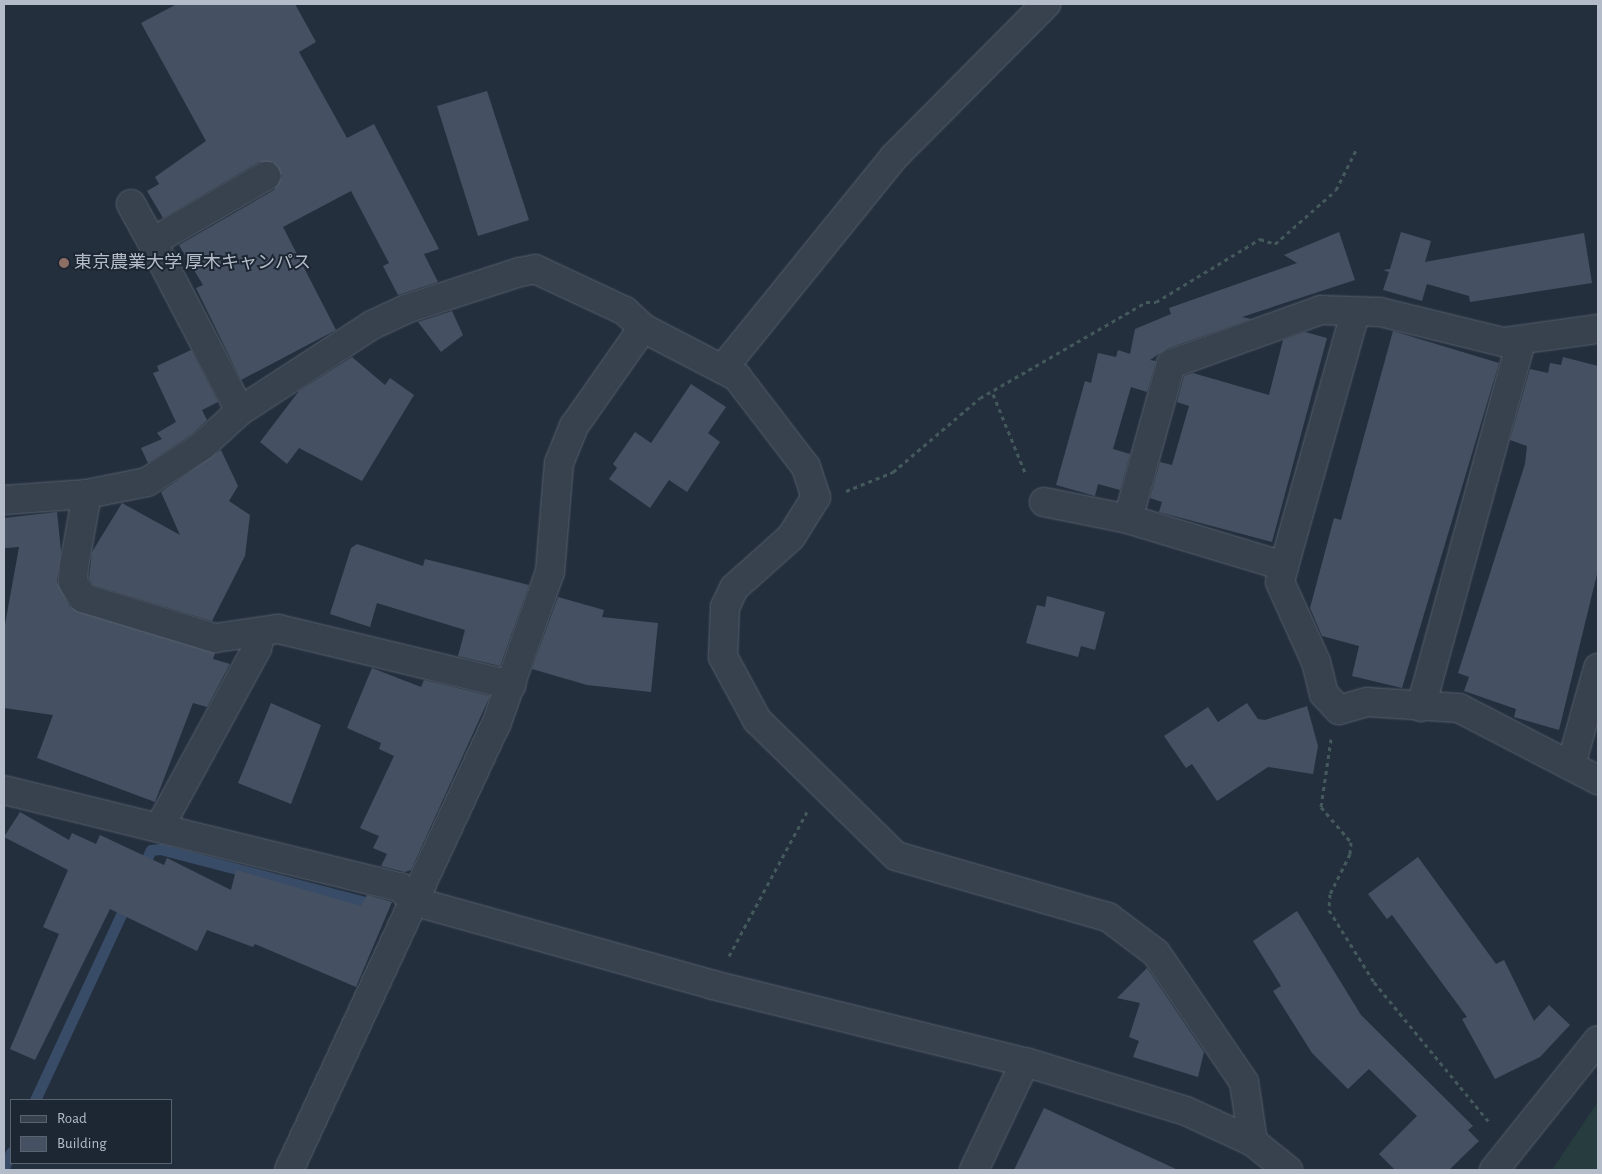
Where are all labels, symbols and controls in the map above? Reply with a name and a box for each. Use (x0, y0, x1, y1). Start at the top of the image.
place label: 東京農業大学 厚木キャンパス (74, 252, 311, 274)
marker: 東京農業大学 厚木キャンパス (58, 257, 70, 269)
legend (10, 1099, 172, 1164)
text: Road (57, 1111, 87, 1126)
text: Building (57, 1136, 107, 1151)

